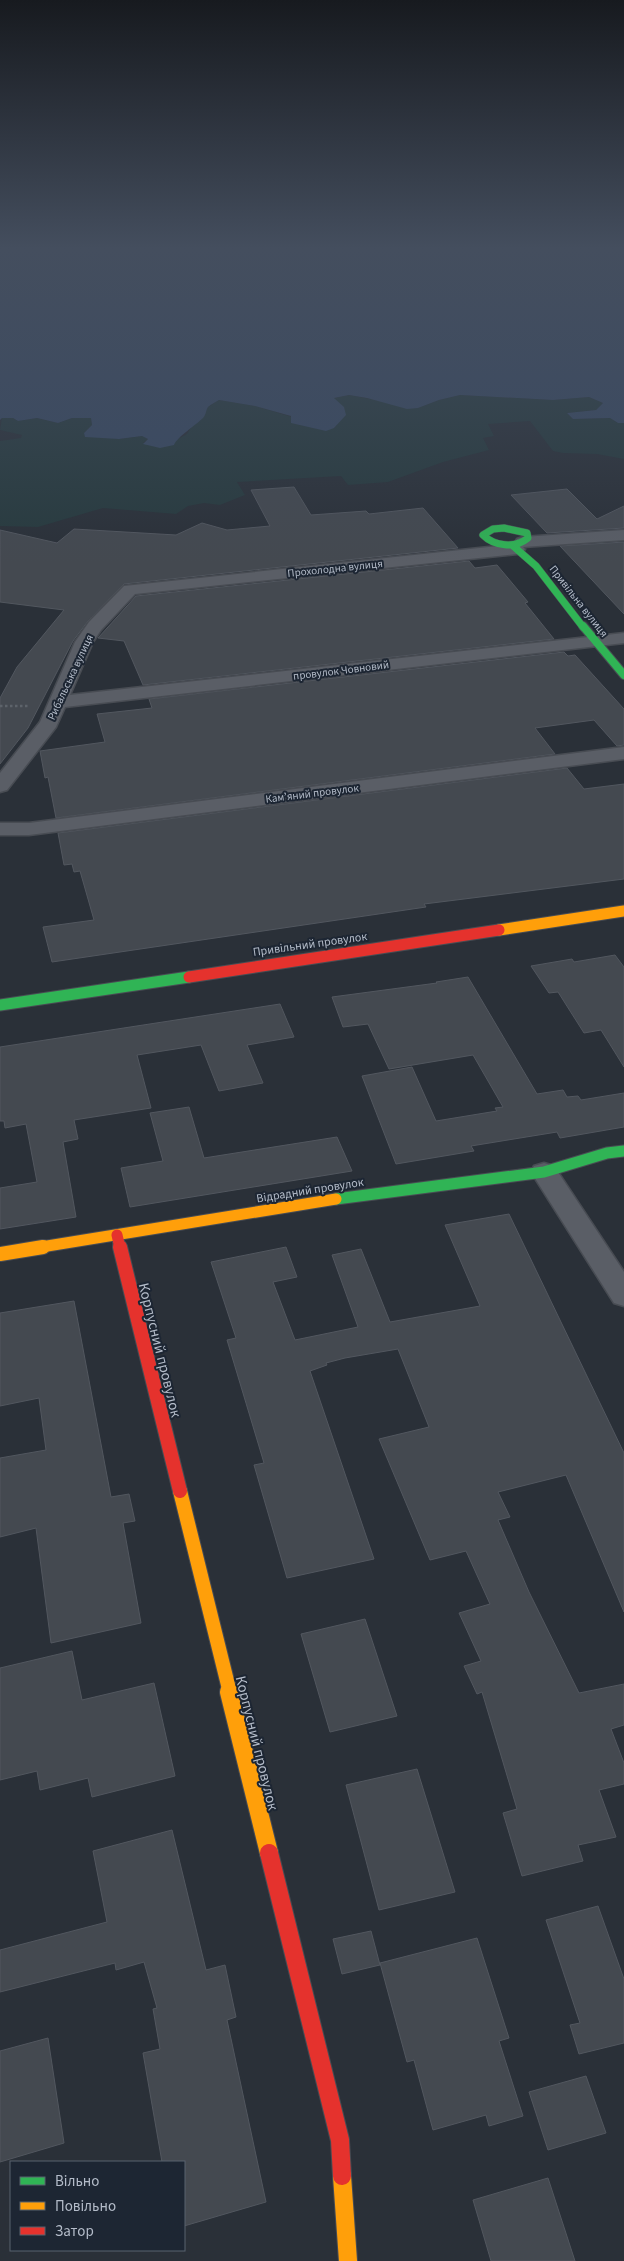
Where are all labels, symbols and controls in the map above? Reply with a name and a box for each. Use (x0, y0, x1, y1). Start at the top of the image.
street label: Прохолодна вулиця (287, 556, 383, 581)
street label: Привільна вулиця (546, 562, 611, 640)
street label: Рибальська вулиця (44, 632, 97, 723)
street label: провулок Човновий (292, 657, 390, 684)
street label: Камʼяний провулок (265, 780, 360, 807)
street label: Привільний провулок (252, 928, 368, 961)
street label: Відрадний провулок (255, 1174, 365, 1207)
street label: Корпусний провулок (133, 1281, 187, 1420)
street label: Корпусний провулок (230, 1674, 284, 1813)
legend (10, 2161, 185, 2251)
text: Вільно (55, 2171, 99, 2192)
text: Повільно (55, 2196, 116, 2217)
text: Затор (55, 2221, 94, 2242)

